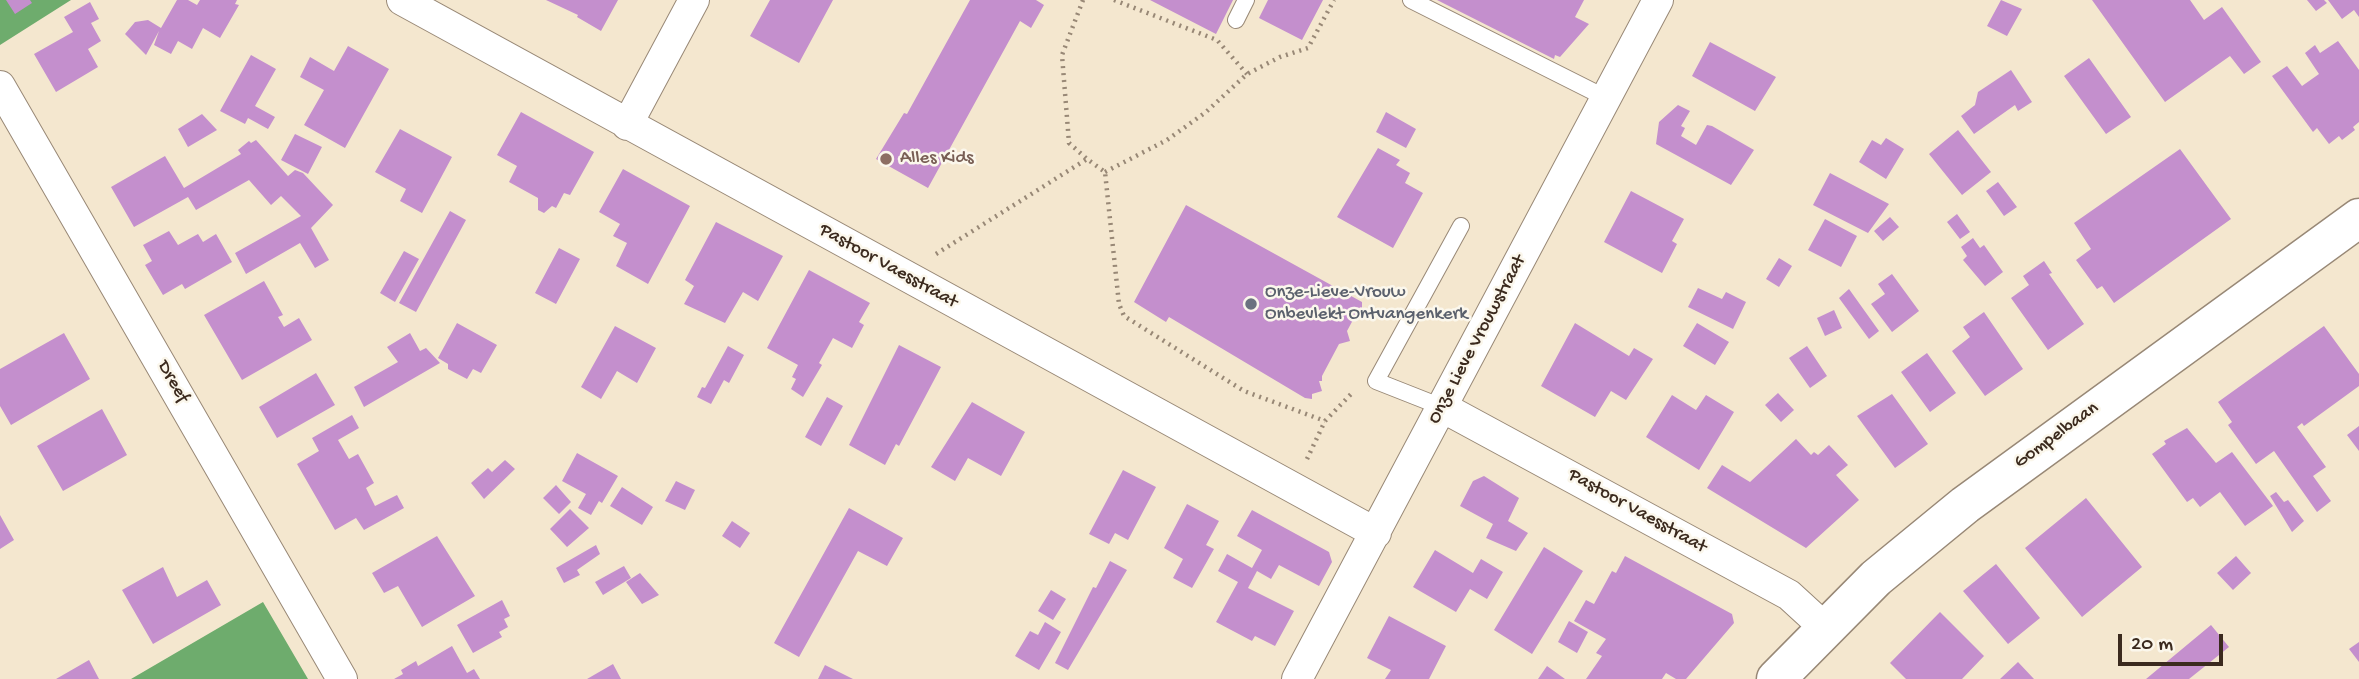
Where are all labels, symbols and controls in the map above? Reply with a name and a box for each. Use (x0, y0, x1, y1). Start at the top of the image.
place label: Alles Kids (900, 148, 974, 170)
marker: Alles Kids (878, 151, 894, 167)
street label: Pastoor Vaesstraat (815, 219, 961, 315)
street label: Onze Lieve Vrouwstraat (1424, 252, 1532, 428)
place label: Onze-Lieve-Vrouw Onbevlekt Ontvangenkerk (1265, 282, 1468, 326)
marker: Onze-Lieve-Vrouw Onbevlekt Ontvangenkerk (1243, 296, 1259, 312)
street label: Dreef (151, 357, 193, 407)
street label: Gompelbaan (2010, 398, 2104, 474)
street label: Pastoor Vaesstraat (1564, 464, 1710, 560)
scale bar (2121, 620, 2226, 664)
text: 20 m (2131, 633, 2173, 658)

